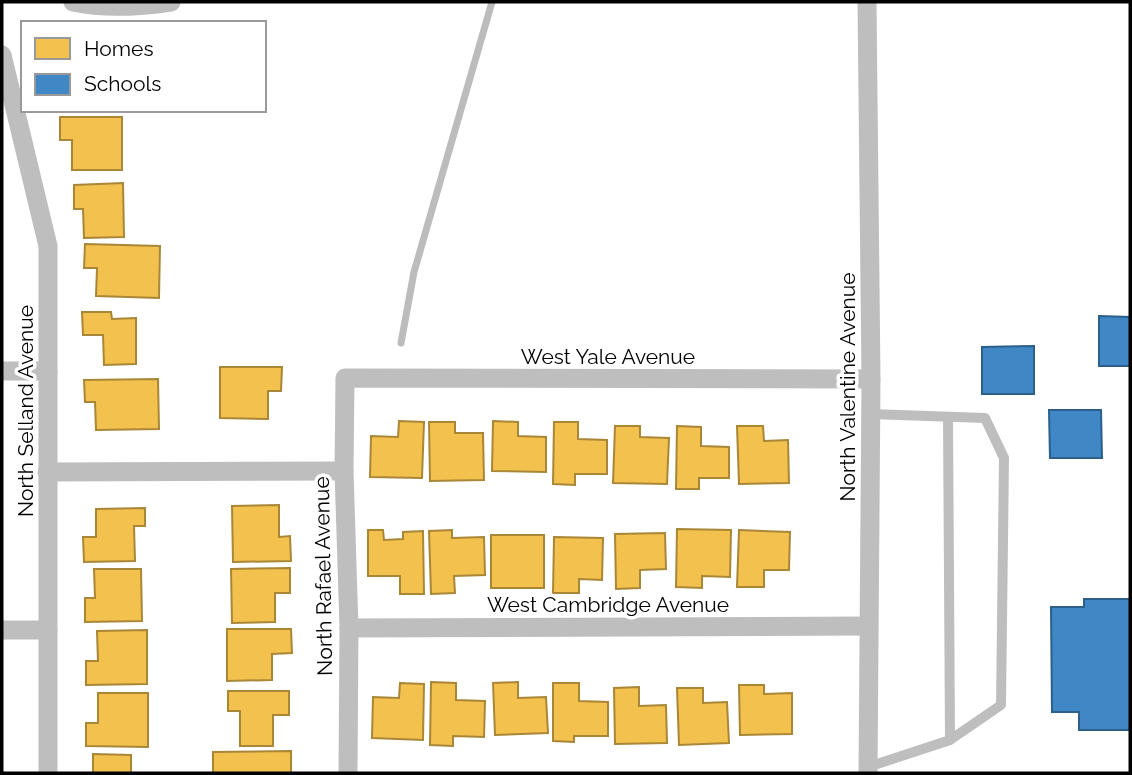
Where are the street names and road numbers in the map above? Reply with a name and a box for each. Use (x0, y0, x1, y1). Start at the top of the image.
street label: North Valentine Avenue (835, 272, 860, 502)
street label: North Selland Avenue (13, 305, 38, 517)
street label: West Yale Avenue (521, 344, 695, 369)
street label: North Rafael Avenue (309, 476, 337, 676)
street label: West Cambridge Avenue (487, 592, 729, 617)

